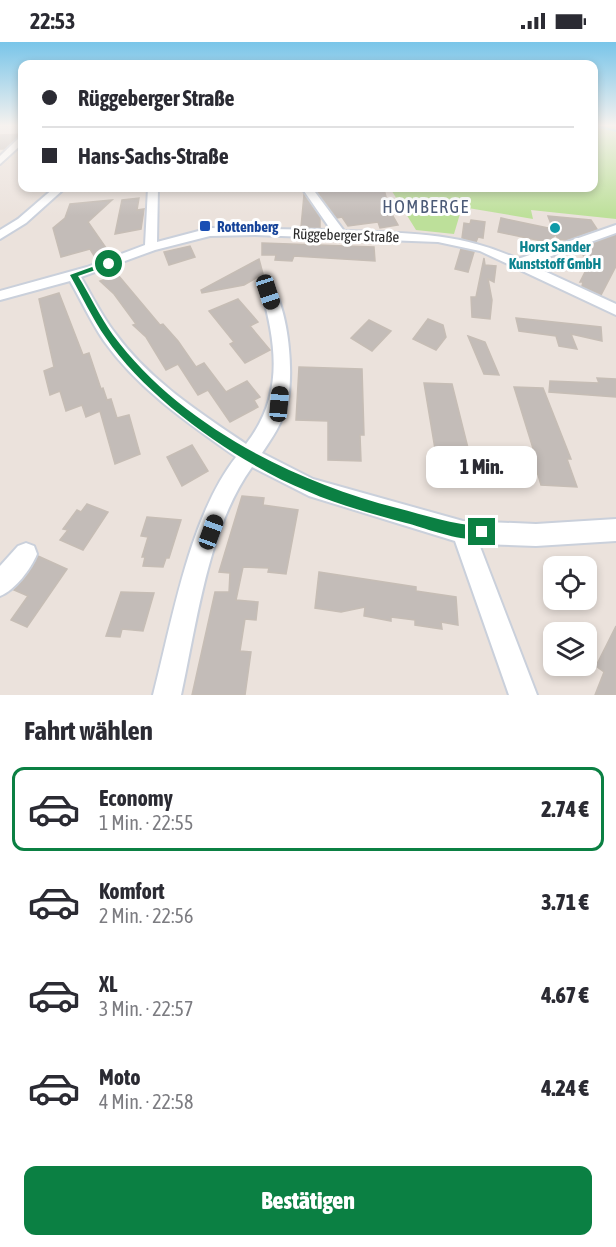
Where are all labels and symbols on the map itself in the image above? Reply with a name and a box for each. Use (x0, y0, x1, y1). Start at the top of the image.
district label: HOMBERGE (382, 196, 470, 217)
place label: Rottenberg (217, 218, 279, 235)
marker: Rottenberg (198, 219, 212, 233)
marker: Horst Sander Kunststoff GmbH (548, 221, 562, 235)
street label: Rüggeberger Straße (292, 225, 400, 245)
place label: Horst Sander Kunststoff GmbH (509, 238, 601, 272)
route start (95, 250, 122, 277)
car (254, 272, 282, 312)
car (268, 385, 290, 423)
callout: 1 Min. (426, 445, 538, 487)
car (196, 512, 226, 552)
route end (468, 518, 495, 545)

